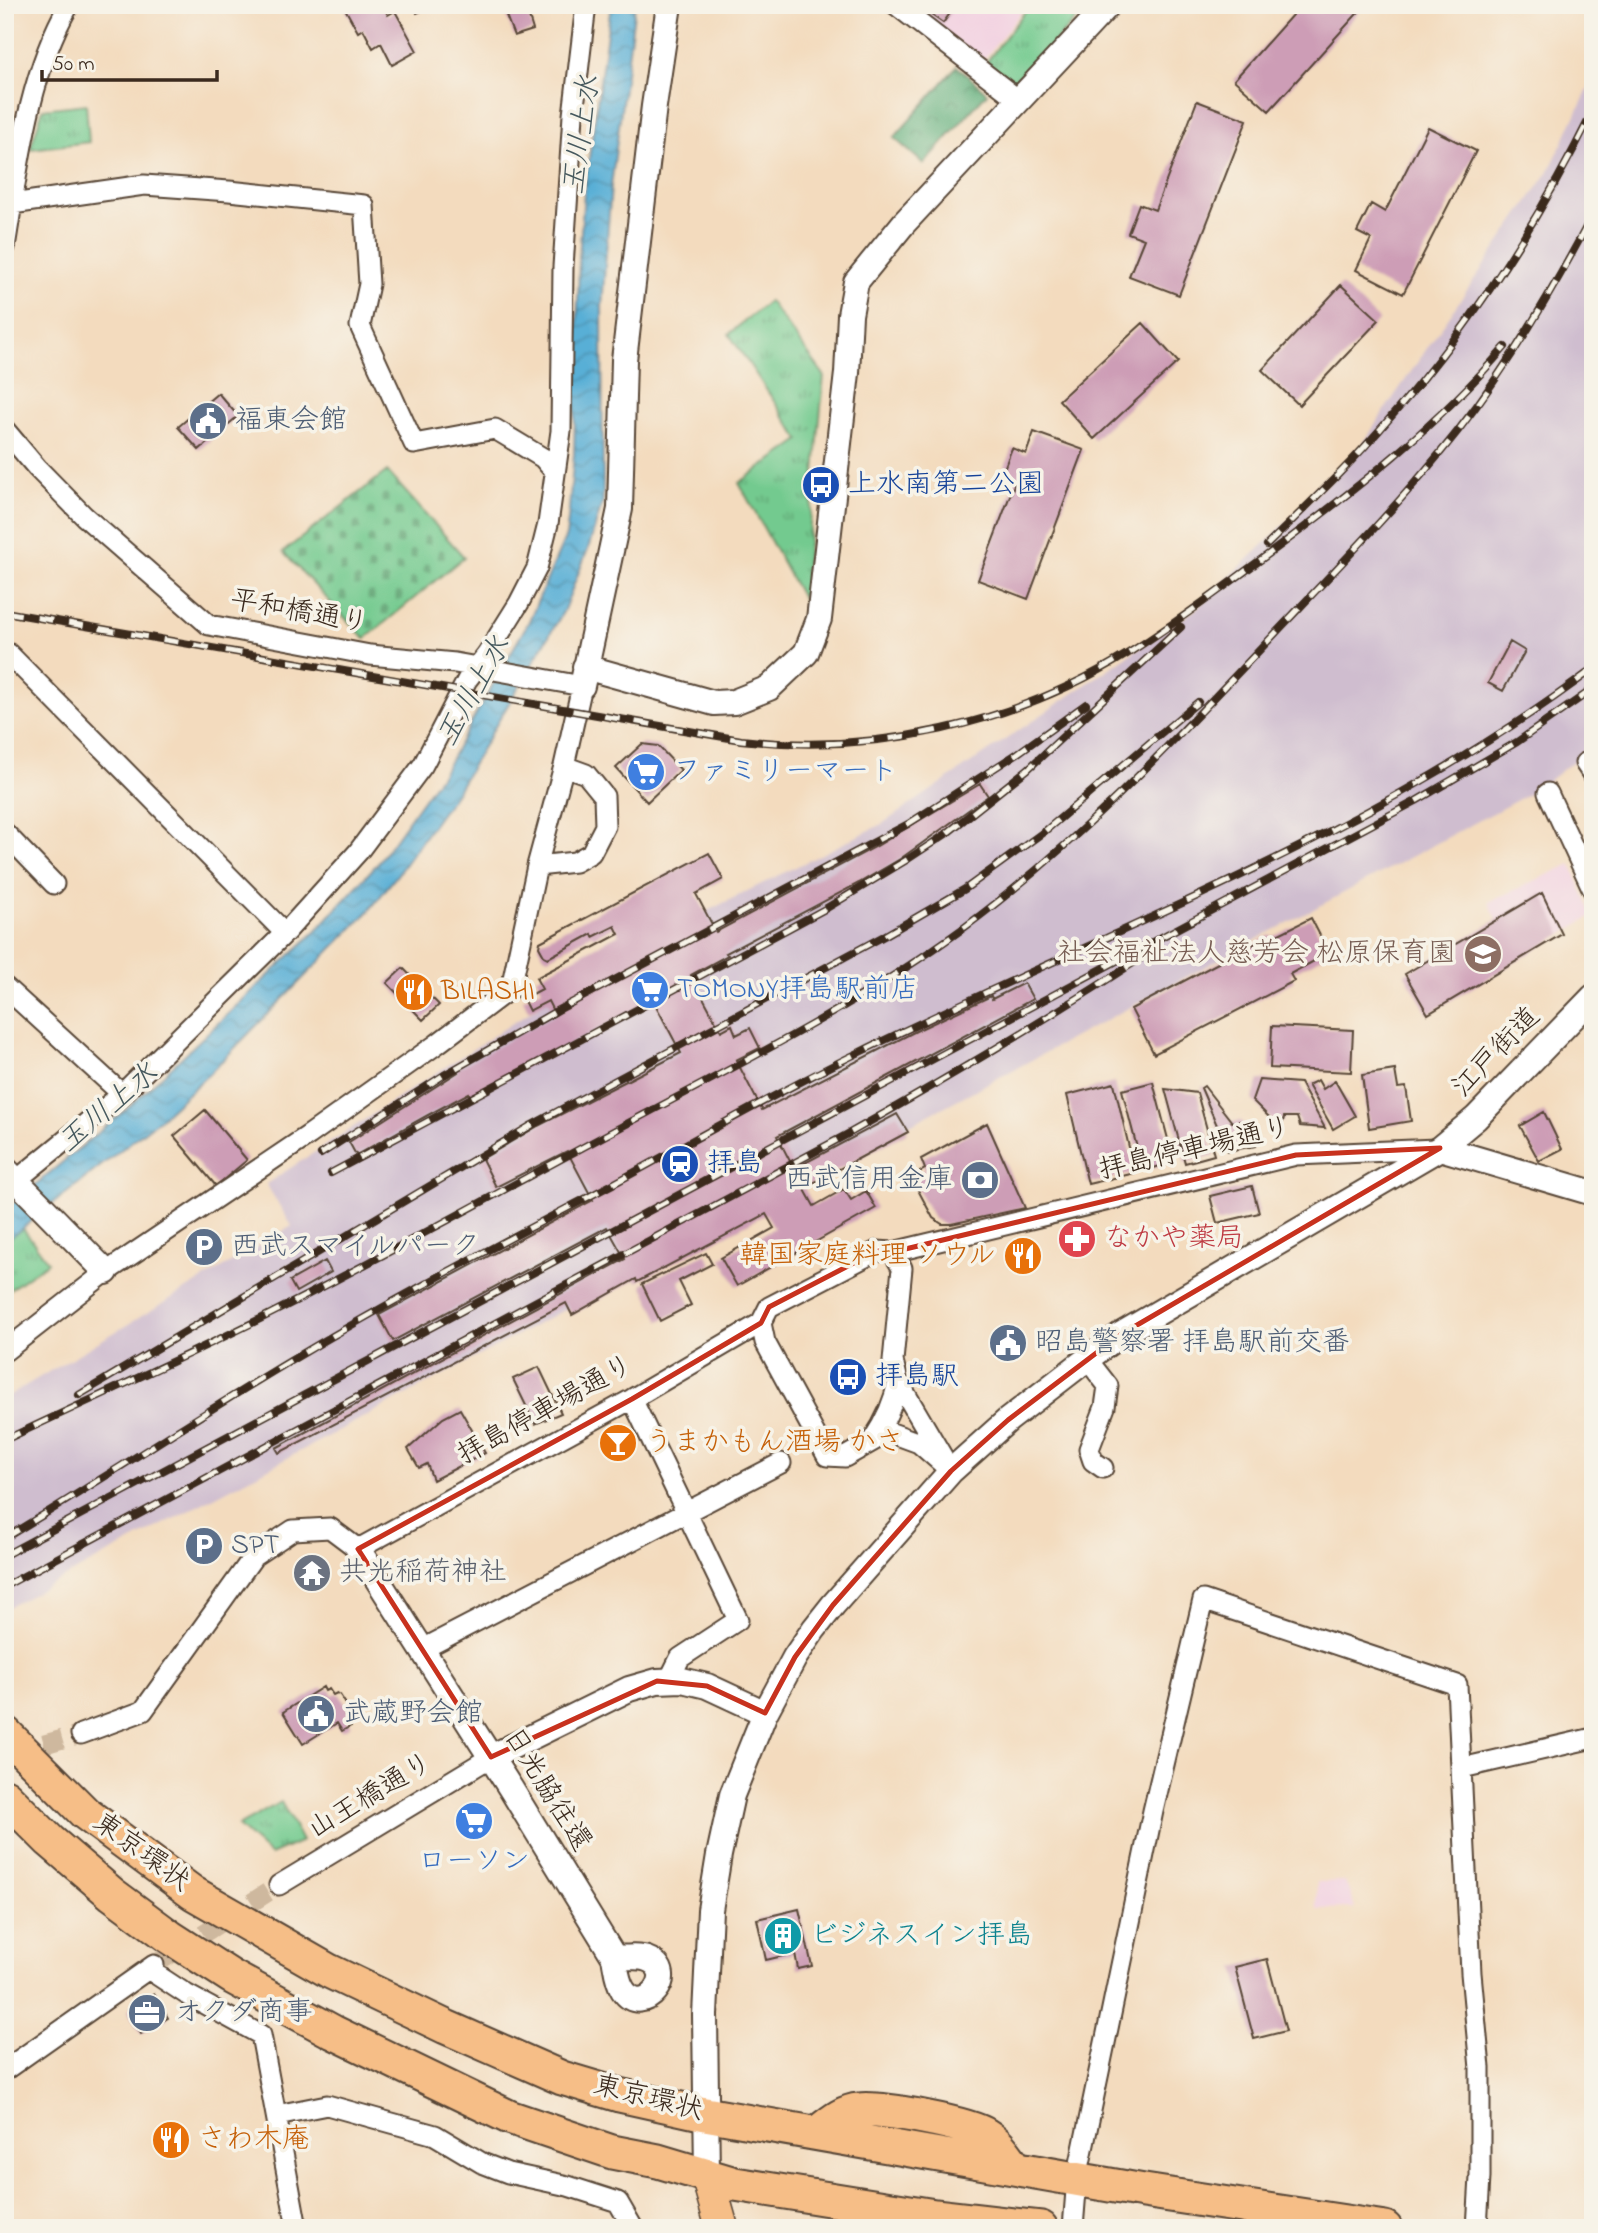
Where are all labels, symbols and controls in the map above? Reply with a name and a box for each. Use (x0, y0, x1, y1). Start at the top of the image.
scale bar (42, 38, 217, 82)
text: 50 m (52, 50, 95, 80)
water label: 玉川上水 (553, 73, 613, 197)
public building icon: 福東会館 (187, 400, 229, 442)
place label: 福東会館 (235, 401, 347, 442)
bus stop icon: 上水南第二公園 (800, 464, 842, 506)
place label: 上水南第二公園 (848, 465, 1044, 506)
street label: 平和橋通り (226, 581, 372, 645)
water label: 玉川上水 (427, 629, 523, 755)
supermarket icon: ファミリーマート (625, 751, 667, 793)
place label: ファミリーマート (673, 752, 898, 793)
school or university icon: 社会福祉法人慈芳会 松原保育園 (1462, 933, 1504, 975)
place label: 社会福祉法人慈芳会 松原保育園 (1057, 934, 1456, 975)
supermarket icon: TOMONY拝島駅前店 (629, 969, 671, 1011)
place label: TOMONY拝島駅前店 (677, 970, 919, 1011)
restaurant icon: BILASHI (393, 971, 435, 1013)
place label: BILASHI (440, 972, 535, 1013)
street label: 江戸街道 (1443, 998, 1551, 1108)
water label: 玉川上水 (49, 1054, 169, 1164)
street label: 拝島停車場通り (1095, 1108, 1295, 1192)
station icon: 拝島 (659, 1143, 701, 1185)
place label: 拝島 (707, 1144, 763, 1185)
bank icon: 西武信用金庫 (959, 1159, 1001, 1201)
place label: 西武信用金庫 (785, 1160, 953, 1201)
pharmacy icon: なかや薬局 (1056, 1218, 1098, 1260)
place label: なかや薬局 (1104, 1219, 1244, 1260)
parking icon: 西武スマイルパーク (183, 1226, 225, 1268)
place label: 西武スマイルパーク (231, 1227, 480, 1268)
restaurant icon: 韓国家庭料理 ソウル (1002, 1235, 1044, 1277)
place label: 韓国家庭料理 ソウル (739, 1236, 996, 1277)
public building icon: 昭島警察署 拝島駅前交番 (987, 1322, 1029, 1364)
place label: 昭島警察署 拝島駅前交番 (1035, 1323, 1350, 1364)
street label: 拝島停車場通り (450, 1346, 642, 1476)
bus stop icon: 拝島駅 (827, 1356, 869, 1398)
place label: 拝島駅 (875, 1357, 959, 1398)
bar icon: うまかもん酒場 かさ (597, 1422, 639, 1464)
place label: うまかもん酒場 かさ (645, 1423, 904, 1464)
parking icon: SPT (183, 1525, 225, 1567)
place label: SPT (231, 1526, 280, 1567)
temple icon: 共光稲荷神社 (291, 1552, 333, 1594)
place label: 共光稲荷神社 (339, 1553, 507, 1594)
public building icon: 武蔵野会館 (295, 1693, 337, 1735)
place label: 武蔵野会館 (343, 1694, 483, 1735)
street label: 日光脇往還 (492, 1720, 600, 1860)
street label: 山王橋通り (300, 1743, 442, 1851)
supermarket icon: ローソン (453, 1800, 495, 1842)
street label: 東京環状 (84, 1803, 198, 1903)
place label: ローソン (418, 1842, 530, 1883)
building icon: ビジネスイン拝島 (762, 1915, 804, 1957)
place label: ビジネスイン拝島 (810, 1916, 1033, 1957)
office icon: オクダ商事 (126, 1992, 168, 2034)
place label: オクダ商事 (174, 1993, 313, 2034)
street label: 東京環状 (589, 2066, 707, 2132)
restaurant icon: さわ木庵 (150, 2119, 192, 2161)
place label: さわ木庵 (198, 2120, 310, 2161)

